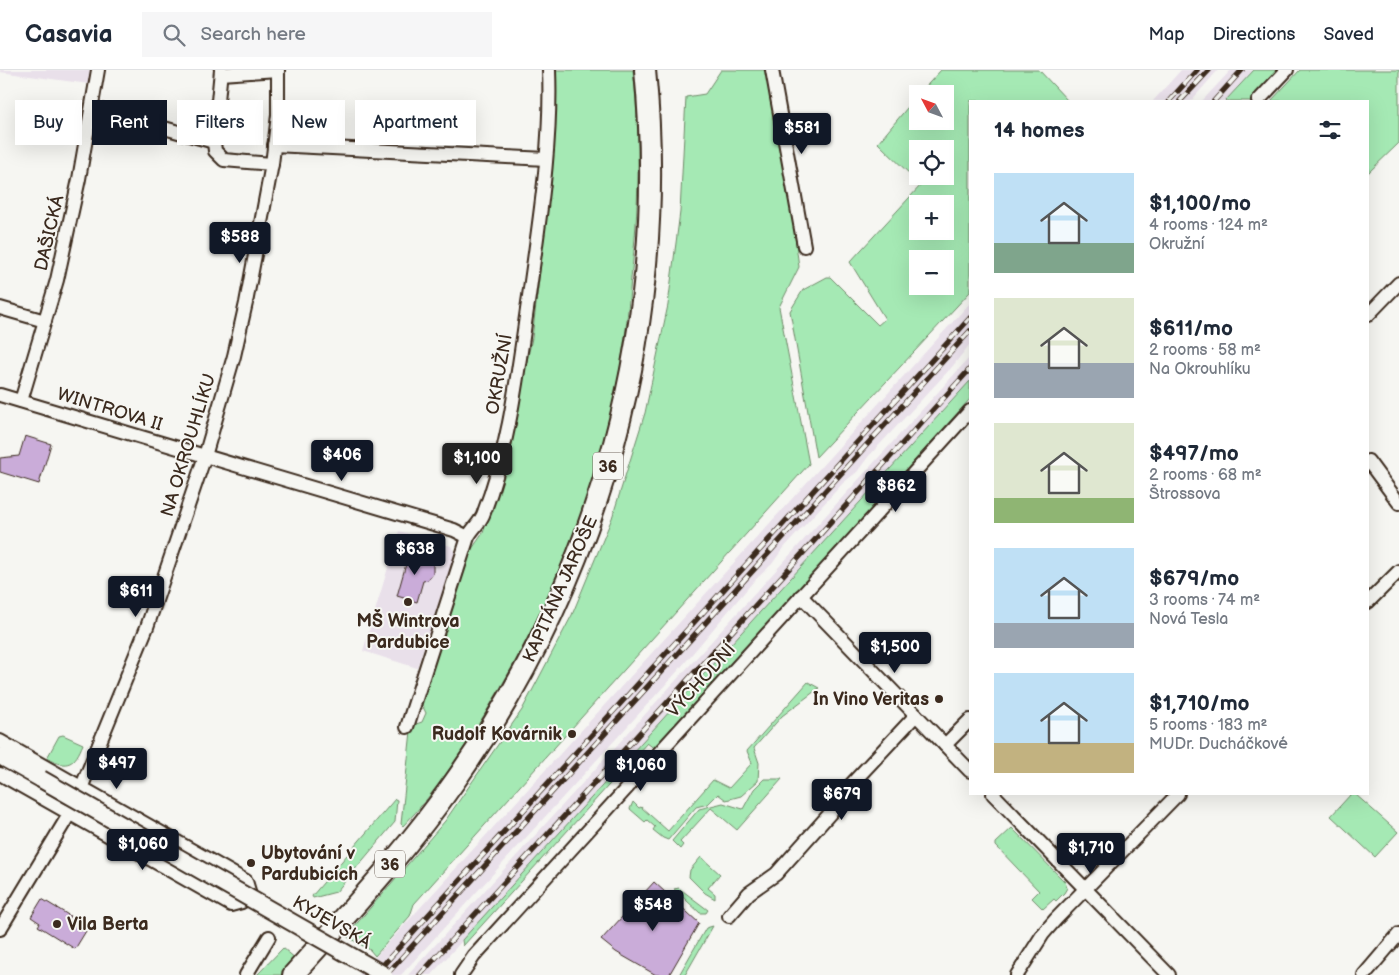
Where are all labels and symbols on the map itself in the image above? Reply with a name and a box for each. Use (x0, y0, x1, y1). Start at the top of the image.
north arrow (909, 85, 954, 130)
pin: $581 (772, 112, 832, 155)
street label: DAŠICKÁ (29, 192, 69, 273)
pin: $588 (210, 222, 270, 264)
street label: OKRUŽNÍ (480, 331, 517, 416)
street label: NA OKROUHLÍKU (155, 371, 220, 519)
street label: WINTROVA II (55, 383, 165, 435)
pin: $406 (312, 440, 372, 482)
pin: $1,100 (436, 442, 518, 485)
road number: 36 (593, 452, 623, 480)
pin: $862 (866, 470, 926, 513)
street label: KAPITÁNA JAROŠE (517, 512, 602, 666)
pin: $638 (385, 534, 445, 576)
pin: $611 (106, 576, 166, 618)
marker: MŠ Wintrova Pardubice (402, 596, 414, 608)
place label: MŠ Wintrova Pardubice (356, 609, 460, 653)
pin: $1,500 (854, 632, 936, 674)
street label: VÝCHODNÍ (661, 637, 740, 722)
place label: In Vino Veritas (813, 689, 929, 710)
marker: In Vino Veritas (933, 693, 945, 705)
place label: Rudolf Kovárnik (432, 724, 563, 745)
marker: Rudolf Kovárnik (566, 728, 578, 740)
pin: $497 (87, 748, 147, 790)
pin: $1,060 (600, 750, 682, 792)
pin: $679 (812, 778, 872, 821)
pin: $1,060 (102, 828, 184, 871)
pin: $1,710 (1050, 832, 1132, 875)
place label: Ubytování v Pardubicích (261, 843, 358, 885)
road number: 36 (375, 851, 405, 878)
marker: Ubytování v Pardubicích (245, 857, 257, 869)
street label: KYJEVSKÁ (289, 890, 376, 954)
pin: $548 (623, 890, 683, 932)
place label: Vila Berta (67, 914, 149, 935)
marker: Vila Berta (51, 918, 63, 930)

